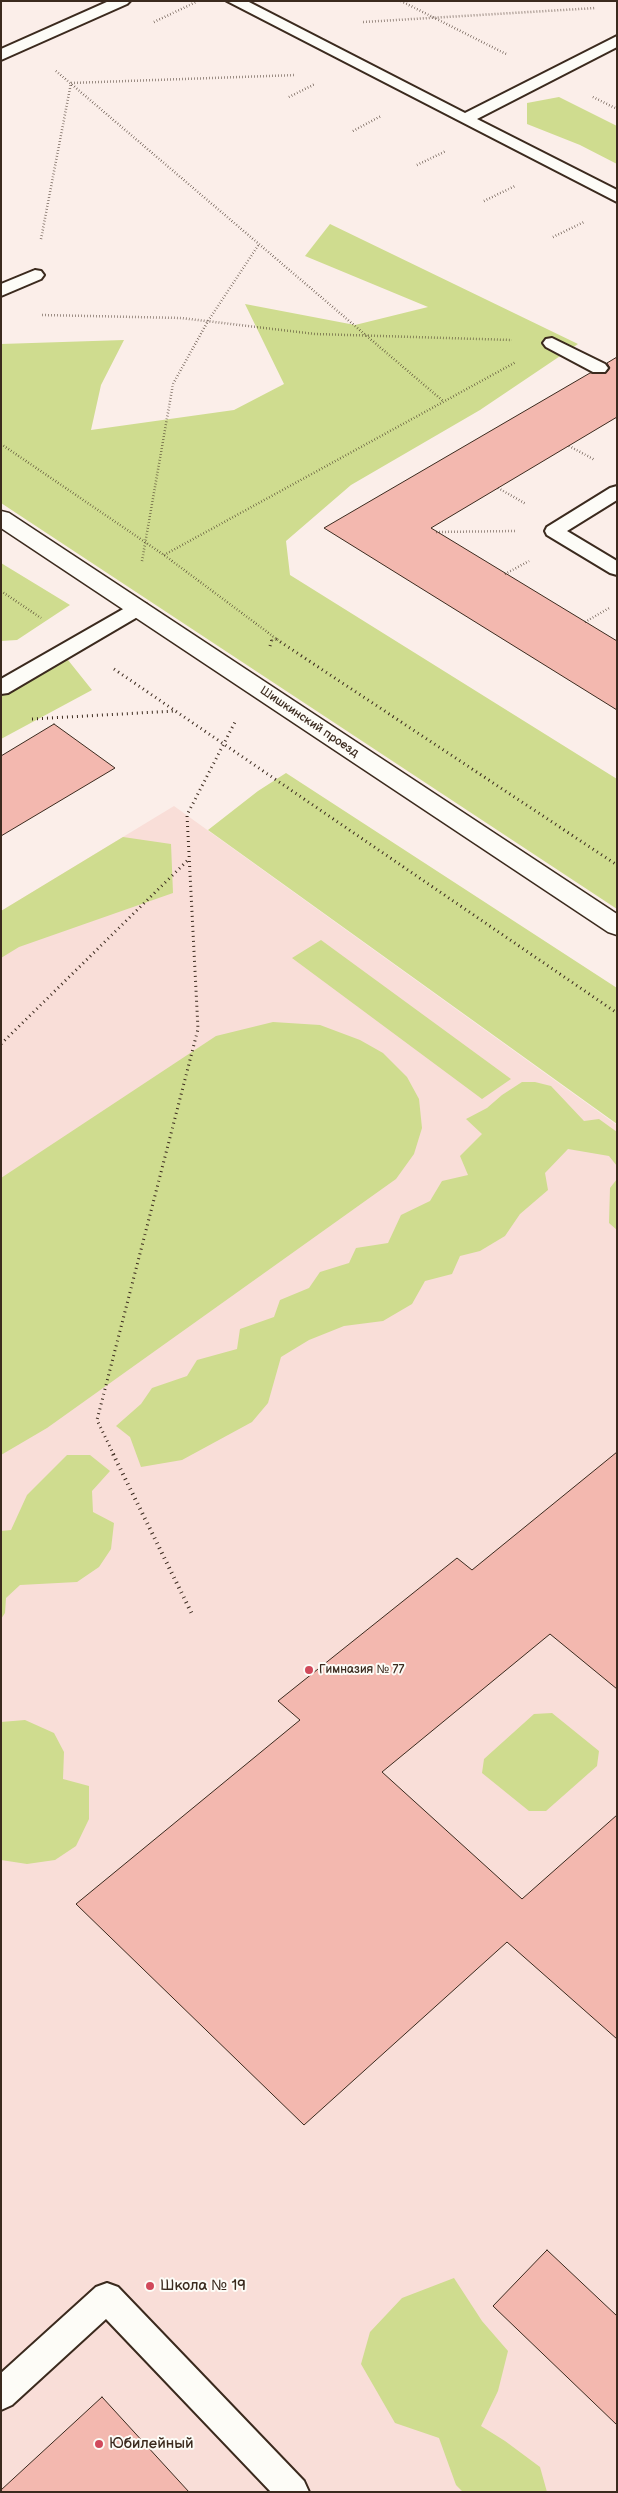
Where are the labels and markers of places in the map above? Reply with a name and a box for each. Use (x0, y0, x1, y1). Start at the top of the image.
place label: Гимназия № 77 (319, 1663, 404, 1677)
marker: Гимназия № 77 (303, 1664, 315, 1676)
place label: Школа № 19 (160, 2277, 246, 2295)
marker: Школа № 19 (144, 2280, 156, 2292)
place label: Юбилейный (109, 2435, 194, 2453)
marker: Юбилейный (93, 2438, 105, 2450)

